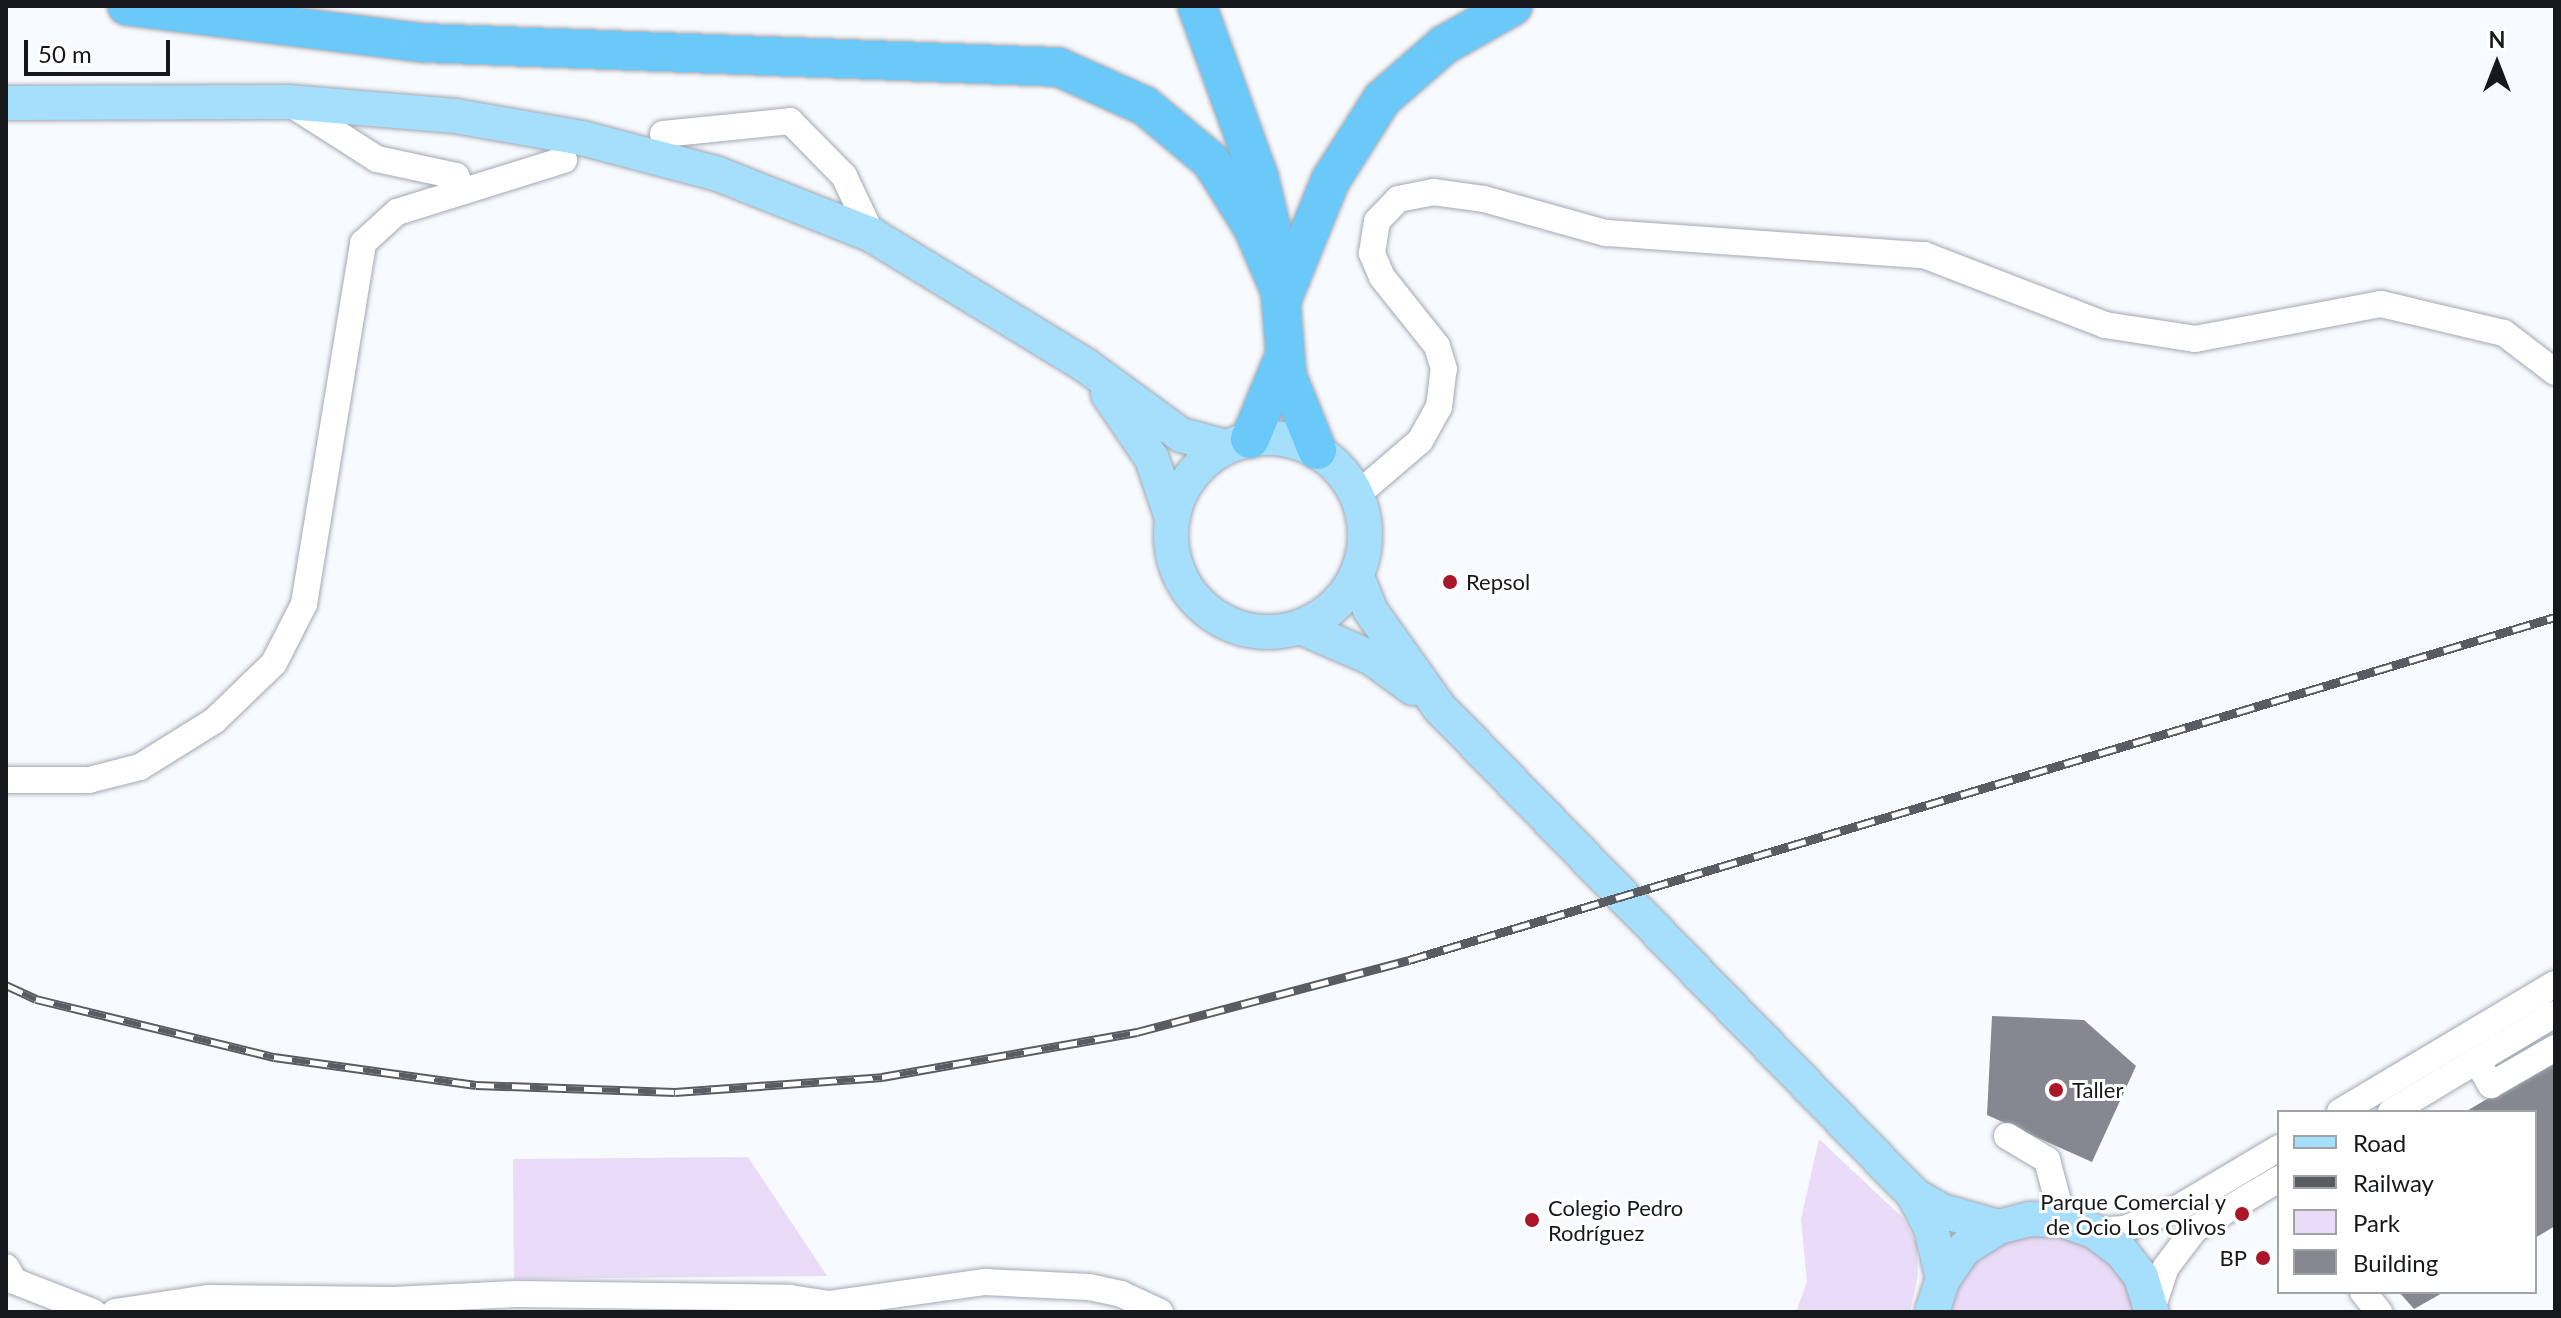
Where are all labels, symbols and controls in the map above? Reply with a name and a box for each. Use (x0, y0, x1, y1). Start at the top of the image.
scale bar (28, 24, 174, 74)
north arrow (2457, 24, 2537, 104)
text: N (2489, 26, 2505, 53)
text: 50 m (38, 39, 92, 68)
place label: Repsol (1466, 569, 1530, 595)
marker: Repsol (1441, 573, 1459, 591)
place label: Taller (2072, 1077, 2123, 1103)
marker: Taller (2047, 1081, 2065, 1099)
legend (2277, 1110, 2537, 1294)
text: Road (2353, 1128, 2406, 1157)
text: Railway (2353, 1168, 2434, 1197)
place label: Parque Comercial y de Ocio Los Olivos (2040, 1188, 2226, 1240)
place label: Colegio Pedro Rodríguez (1548, 1194, 1683, 1246)
marker: Parque Comercial y de Ocio Los Olivos (2233, 1205, 2251, 1223)
text: Park (2353, 1208, 2400, 1237)
marker: Colegio Pedro Rodríguez (1523, 1211, 1541, 1229)
place label: BP (2220, 1245, 2247, 1271)
text: Building (2353, 1248, 2438, 1277)
marker: BP (2254, 1249, 2272, 1267)

